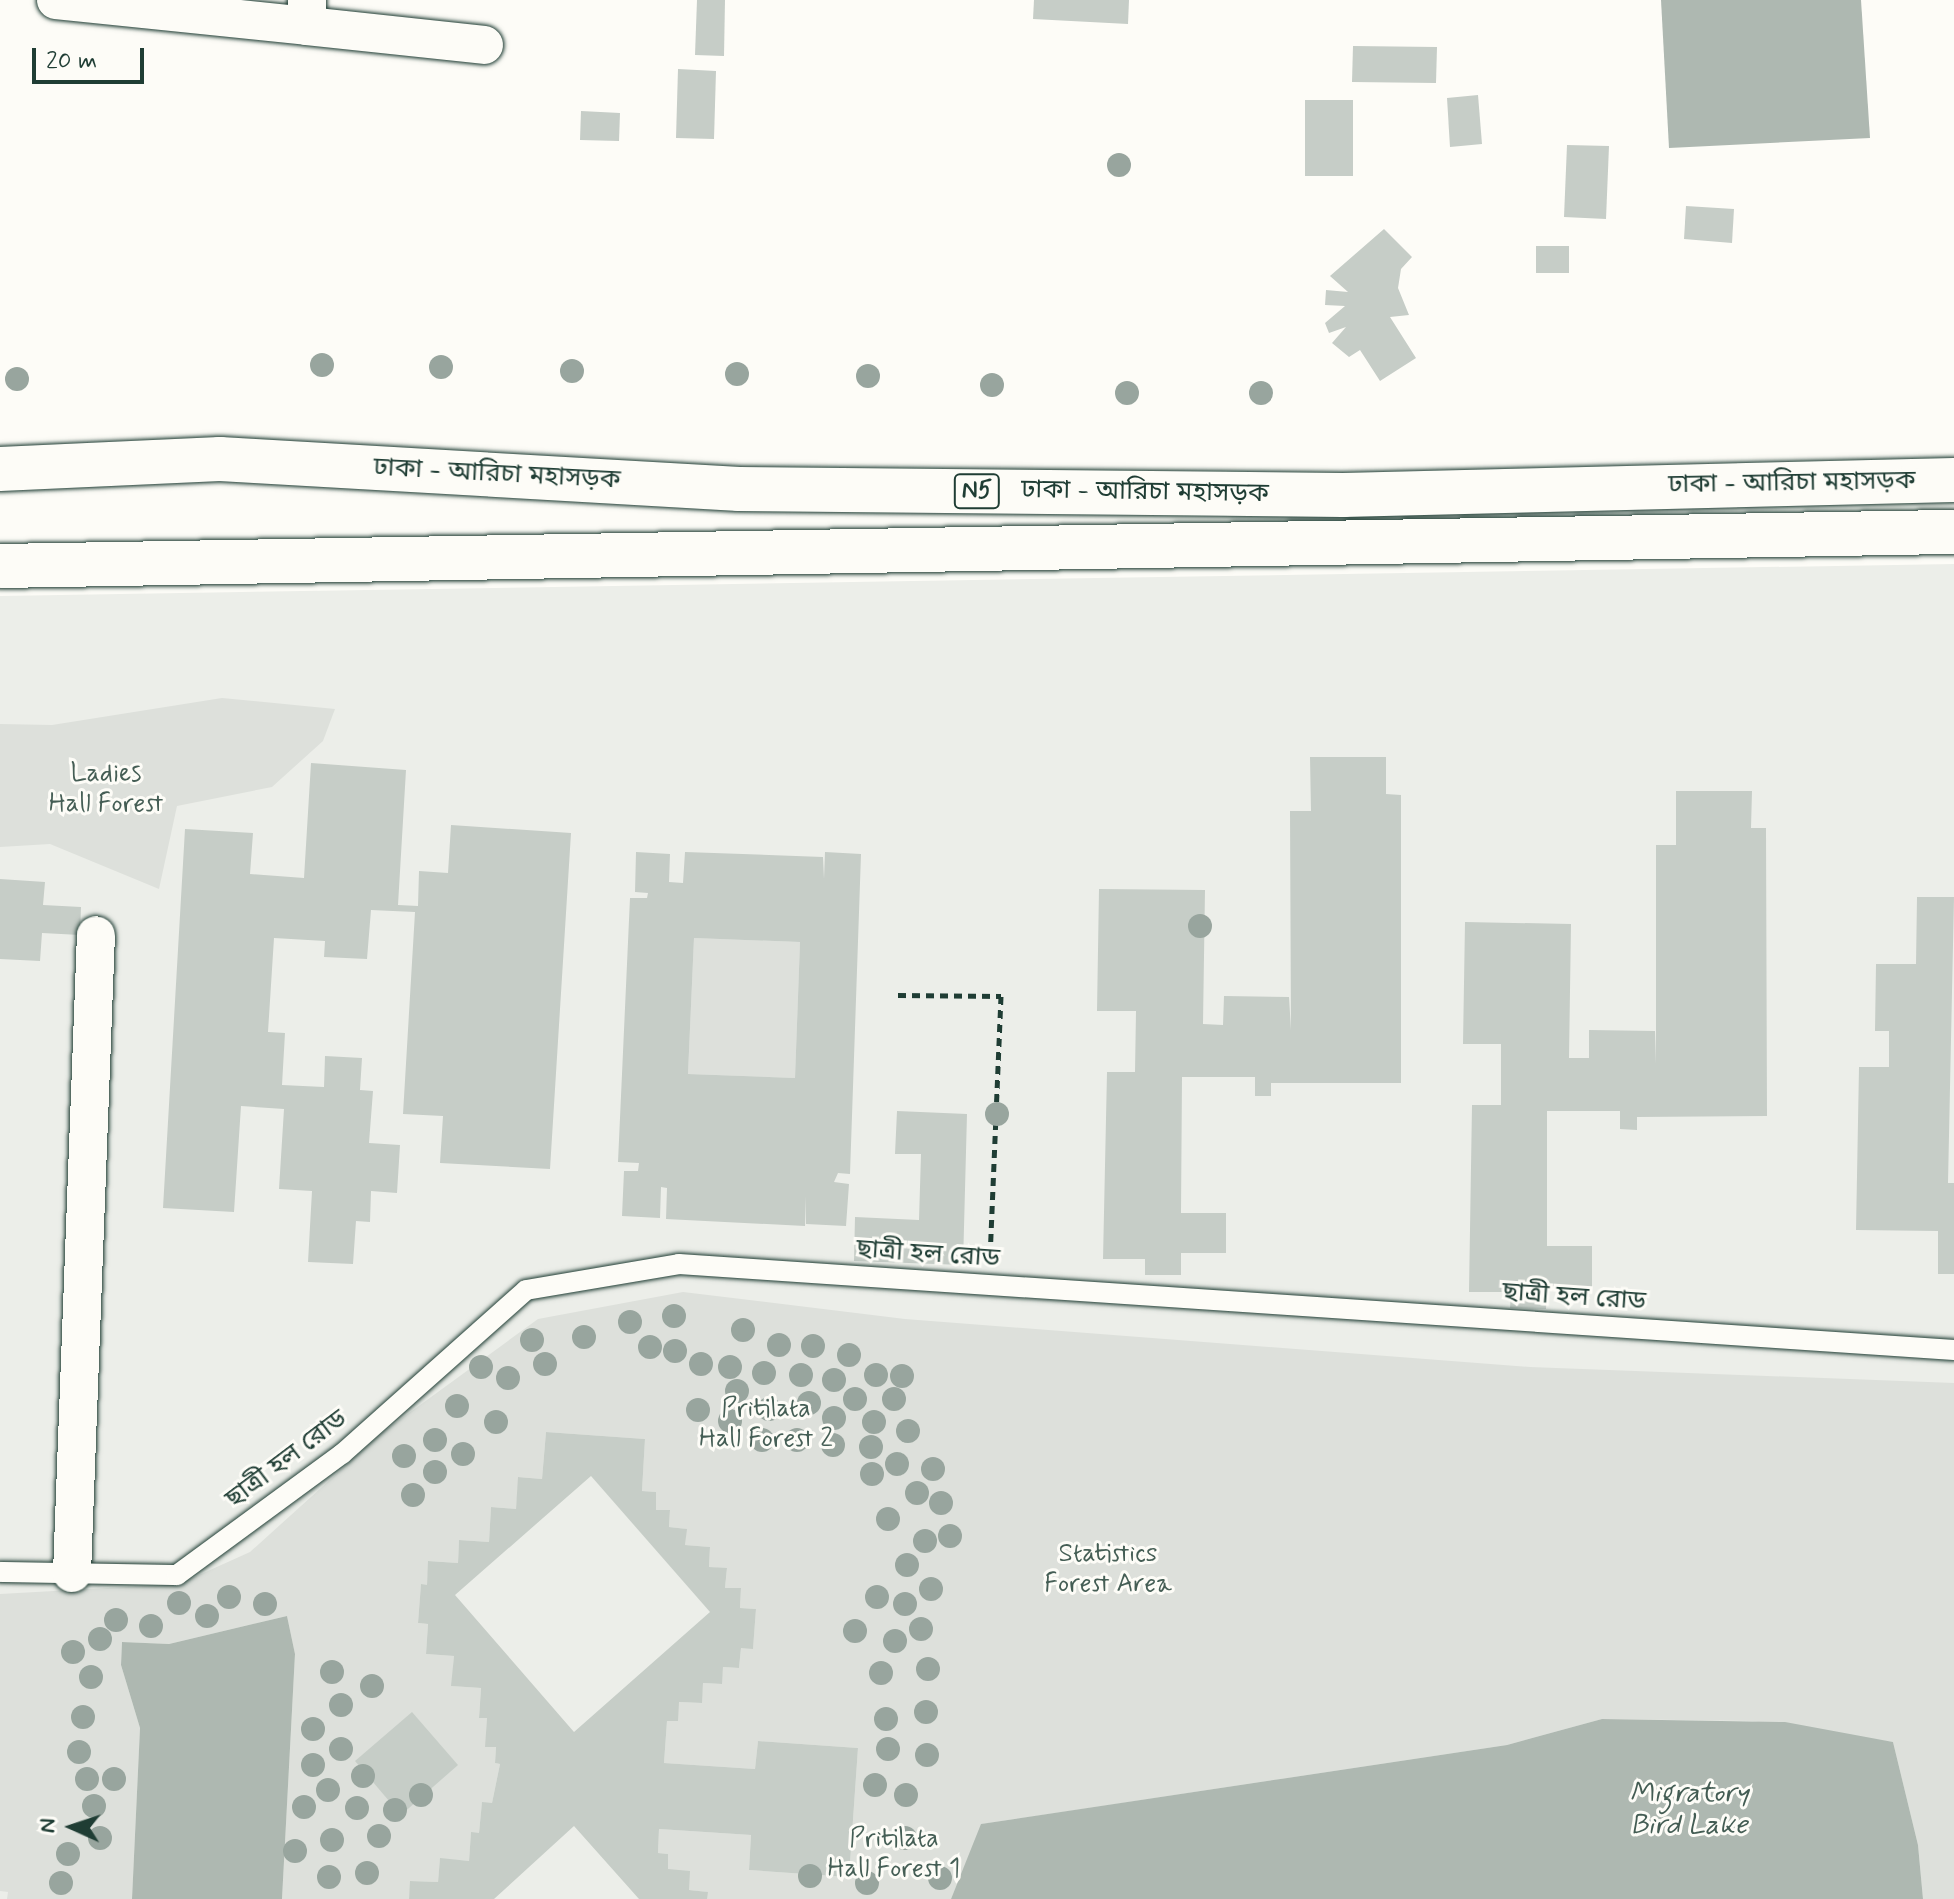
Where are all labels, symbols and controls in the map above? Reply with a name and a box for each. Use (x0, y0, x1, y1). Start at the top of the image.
scale bar (36, 32, 148, 82)
text: 20 m (46, 46, 97, 77)
street label: ঢাকা - আরিচা মহাসড়ক (373, 453, 621, 497)
street label: ঢাকা - আরিচা মহাসড়ক (1668, 466, 1916, 502)
road number: N5 (953, 471, 1001, 511)
street label: ঢাকা - আরিচা মহাসড়ক (1021, 475, 1269, 511)
park label: Ladies Hall Forest (49, 759, 163, 820)
street label: ছাত্রী হল রোড (855, 1234, 1001, 1276)
street label: ছাত্রী হল রোড (1501, 1277, 1647, 1319)
park label: Pritilata Hall Forest 2 (699, 1394, 833, 1456)
street label: ছাত্রী হল রোড (220, 1404, 354, 1516)
park label: Statistics Forest Area (1044, 1539, 1172, 1600)
water label: Migratory Bird Lake (1629, 1777, 1749, 1843)
north arrow (32, 1787, 112, 1867)
text: N (34, 1818, 62, 1834)
park label: Pritilata Hall Forest 1 (828, 1824, 960, 1886)

